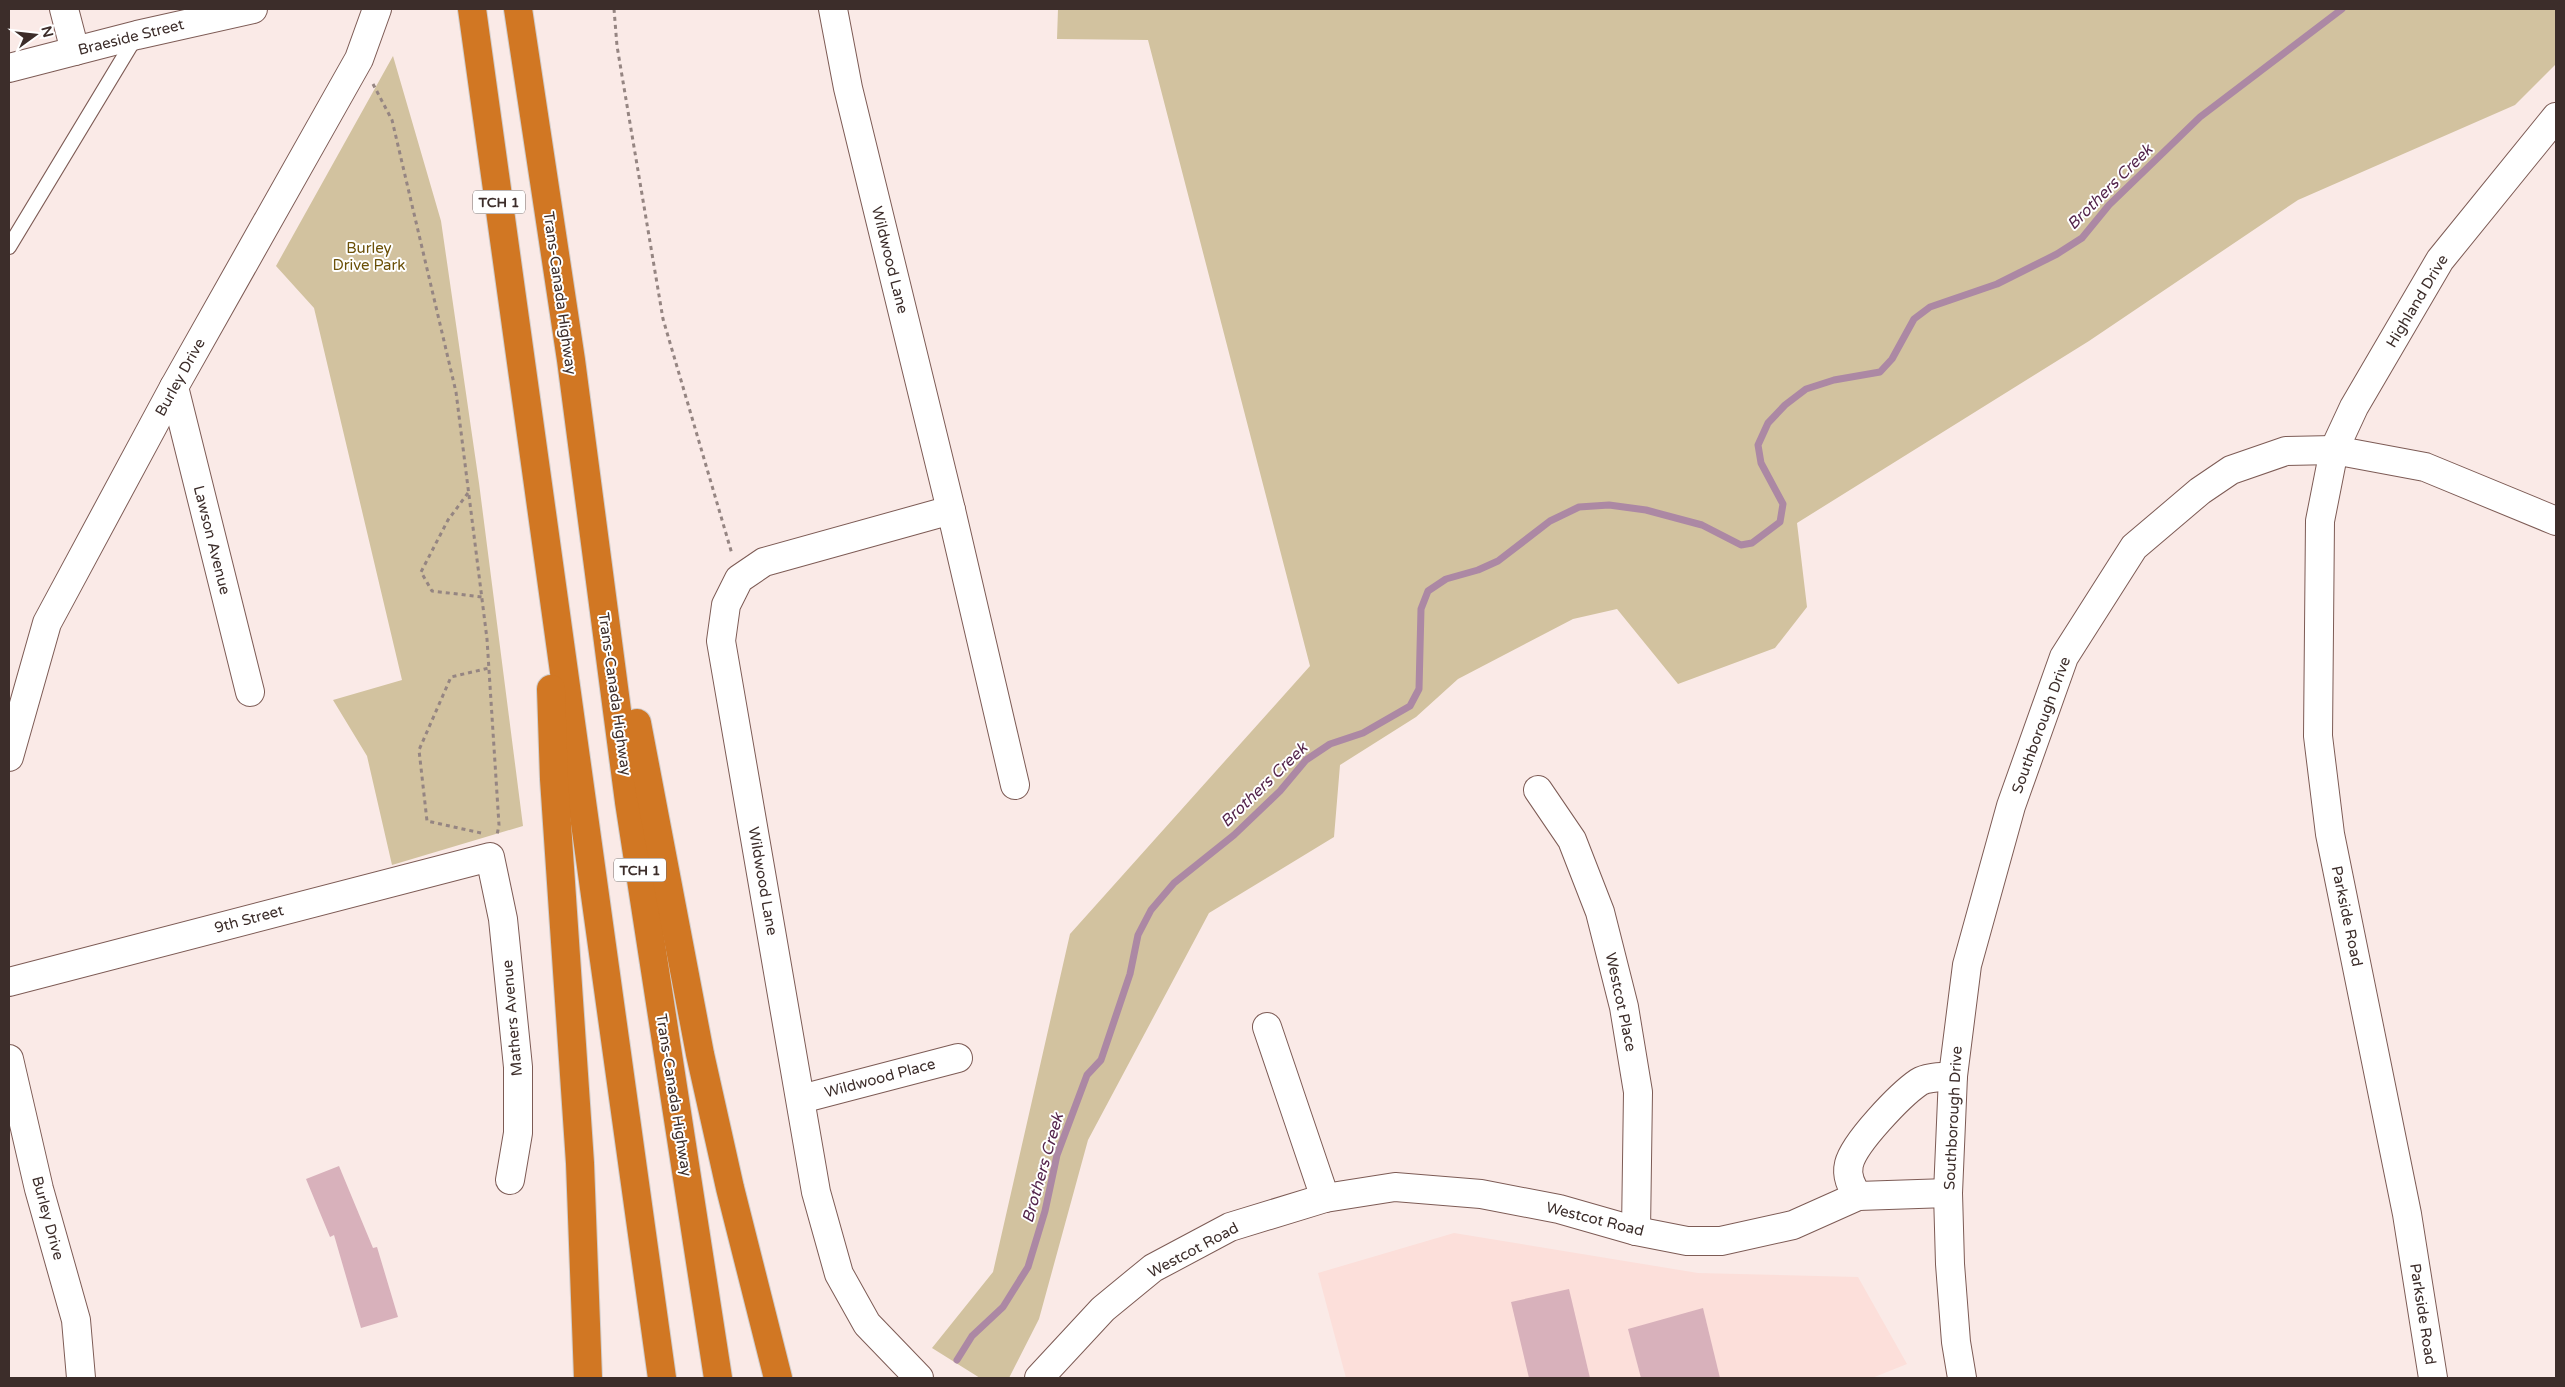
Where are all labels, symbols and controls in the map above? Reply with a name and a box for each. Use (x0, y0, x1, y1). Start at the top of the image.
north arrow (10, 10, 60, 60)
street label: Braeside Street (76, 15, 186, 59)
text: N (37, 24, 57, 39)
water label: Brothers Creek (2063, 139, 2158, 234)
road number: TCH 1 (473, 190, 525, 213)
street label: Wildwood Lane (868, 204, 912, 316)
street label: Trans-Canada Highway (540, 210, 580, 376)
park label: Burley Drive Park (333, 239, 405, 274)
street label: Highland Drive (2382, 251, 2452, 351)
street label: Burley Drive (151, 335, 209, 419)
street label: Lawson Avenue (190, 484, 234, 596)
street label: Trans-Canada Highway (595, 611, 635, 777)
street label: Southborough Drive (2008, 654, 2074, 796)
water label: Brothers Creek (1216, 738, 1313, 831)
street label: Wildwood Lane (745, 825, 781, 937)
road number: TCH 1 (614, 858, 666, 882)
street label: Parkside Road (2328, 864, 2366, 968)
street label: 9th Street (212, 901, 286, 937)
street label: Westcot Place (1602, 951, 1640, 1053)
street label: Mathers Avenue (498, 959, 526, 1077)
street label: Trans-Canada Highway (652, 1012, 696, 1178)
street label: Southborough Drive (1940, 1046, 1966, 1190)
street label: Wildwood Place (823, 1055, 937, 1101)
water label: Brothers Creek (1018, 1110, 1069, 1225)
street label: Burley Drive (28, 1174, 68, 1262)
street label: Westcot Road (1544, 1198, 1646, 1240)
street label: Westcot Road (1145, 1219, 1241, 1281)
street label: Parkside Road (2406, 1262, 2440, 1366)

